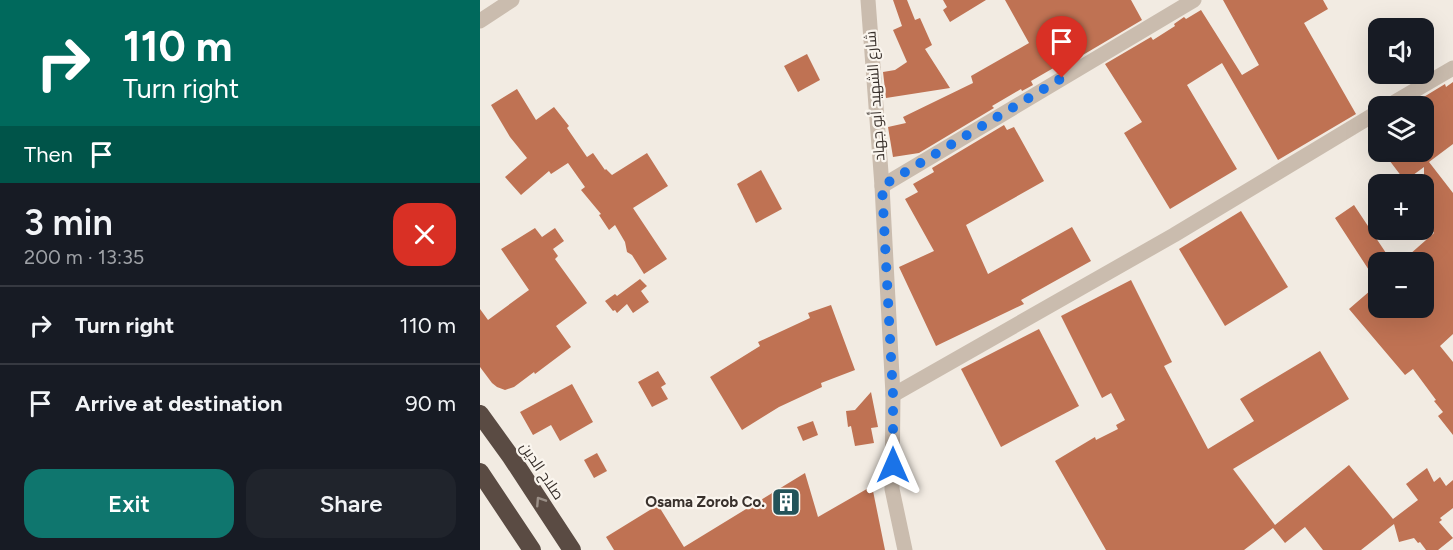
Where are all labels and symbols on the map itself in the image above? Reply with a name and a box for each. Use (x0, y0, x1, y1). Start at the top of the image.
pin (1036, 16, 1087, 78)
street label: شارع الشهيد أبو جهاد (860, 30, 891, 162)
position arrow (861, 433, 925, 497)
street label: صلاح الدين (515, 439, 568, 504)
building icon: Osama Zorob Co. (770, 486, 802, 518)
place label: Osama Zorob Co. (645, 493, 765, 511)
one-way arrow (536, 497, 547, 508)

